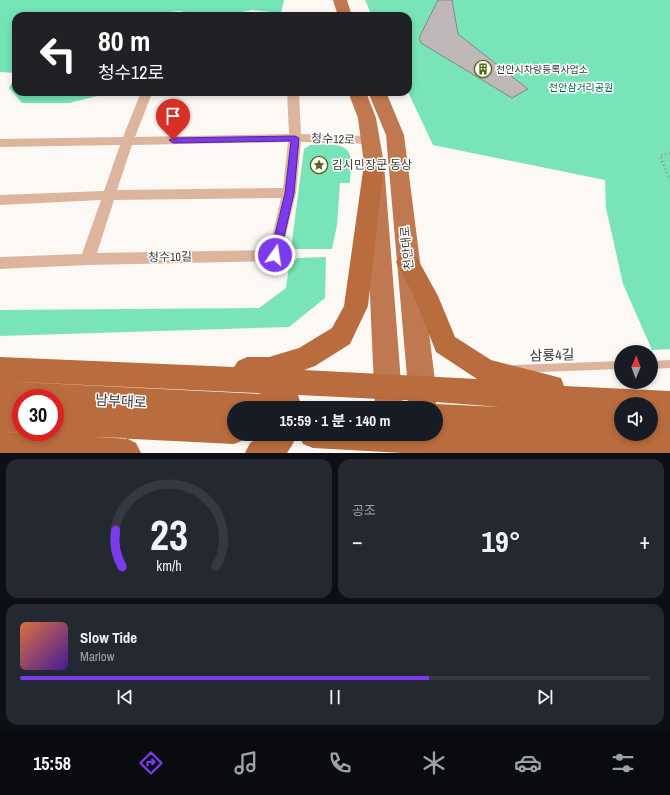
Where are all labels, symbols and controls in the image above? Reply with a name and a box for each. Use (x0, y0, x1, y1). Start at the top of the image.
text: 80 m (98, 22, 150, 60)
icon: left (32, 28, 84, 80)
building icon: 천안시차량등록사업소 (473, 59, 493, 79)
text: 청수12로 (98, 60, 164, 85)
place label: 천안시차량등록사업소 (496, 63, 588, 76)
park label: 천안삼거리공원 (549, 81, 613, 94)
pin (156, 99, 190, 140)
icon: arrive (162, 105, 184, 127)
street label: 청수12로 (311, 130, 355, 148)
place icon: 김시민장군 동상 (309, 155, 329, 175)
place label: 김시민장군 동상 (332, 157, 412, 173)
street label: 천안대로 (397, 225, 417, 271)
position arrow (254, 234, 296, 276)
street label: 청수10길 (148, 249, 192, 265)
street label: 삼룡4길 (529, 345, 575, 365)
north arrow (614, 345, 658, 389)
map controls (614, 345, 658, 441)
speed limit sign: 30 (12, 389, 64, 441)
street label: 남부대로 (95, 391, 147, 411)
button: sound (614, 397, 658, 441)
text: 15:59 · 1 분 · 140 m (280, 410, 390, 431)
text: 공조 (352, 502, 376, 519)
text: 23 (150, 506, 188, 562)
text: 19° (481, 521, 521, 561)
text: − (352, 526, 363, 556)
text: + (639, 526, 650, 556)
text: km/h (156, 555, 182, 574)
text: Slow Tide (80, 627, 137, 648)
text: Marlow (80, 648, 114, 665)
icon: previous (114, 686, 136, 708)
icon: pause (324, 686, 346, 708)
icon: next (534, 686, 556, 708)
icon: directions (137, 749, 165, 777)
icon: music (232, 749, 260, 777)
icon: phone (326, 749, 354, 777)
icon: climate (420, 749, 448, 777)
icon: car (514, 749, 542, 777)
icon: filters (609, 749, 637, 777)
text: 15:58 (33, 751, 71, 776)

